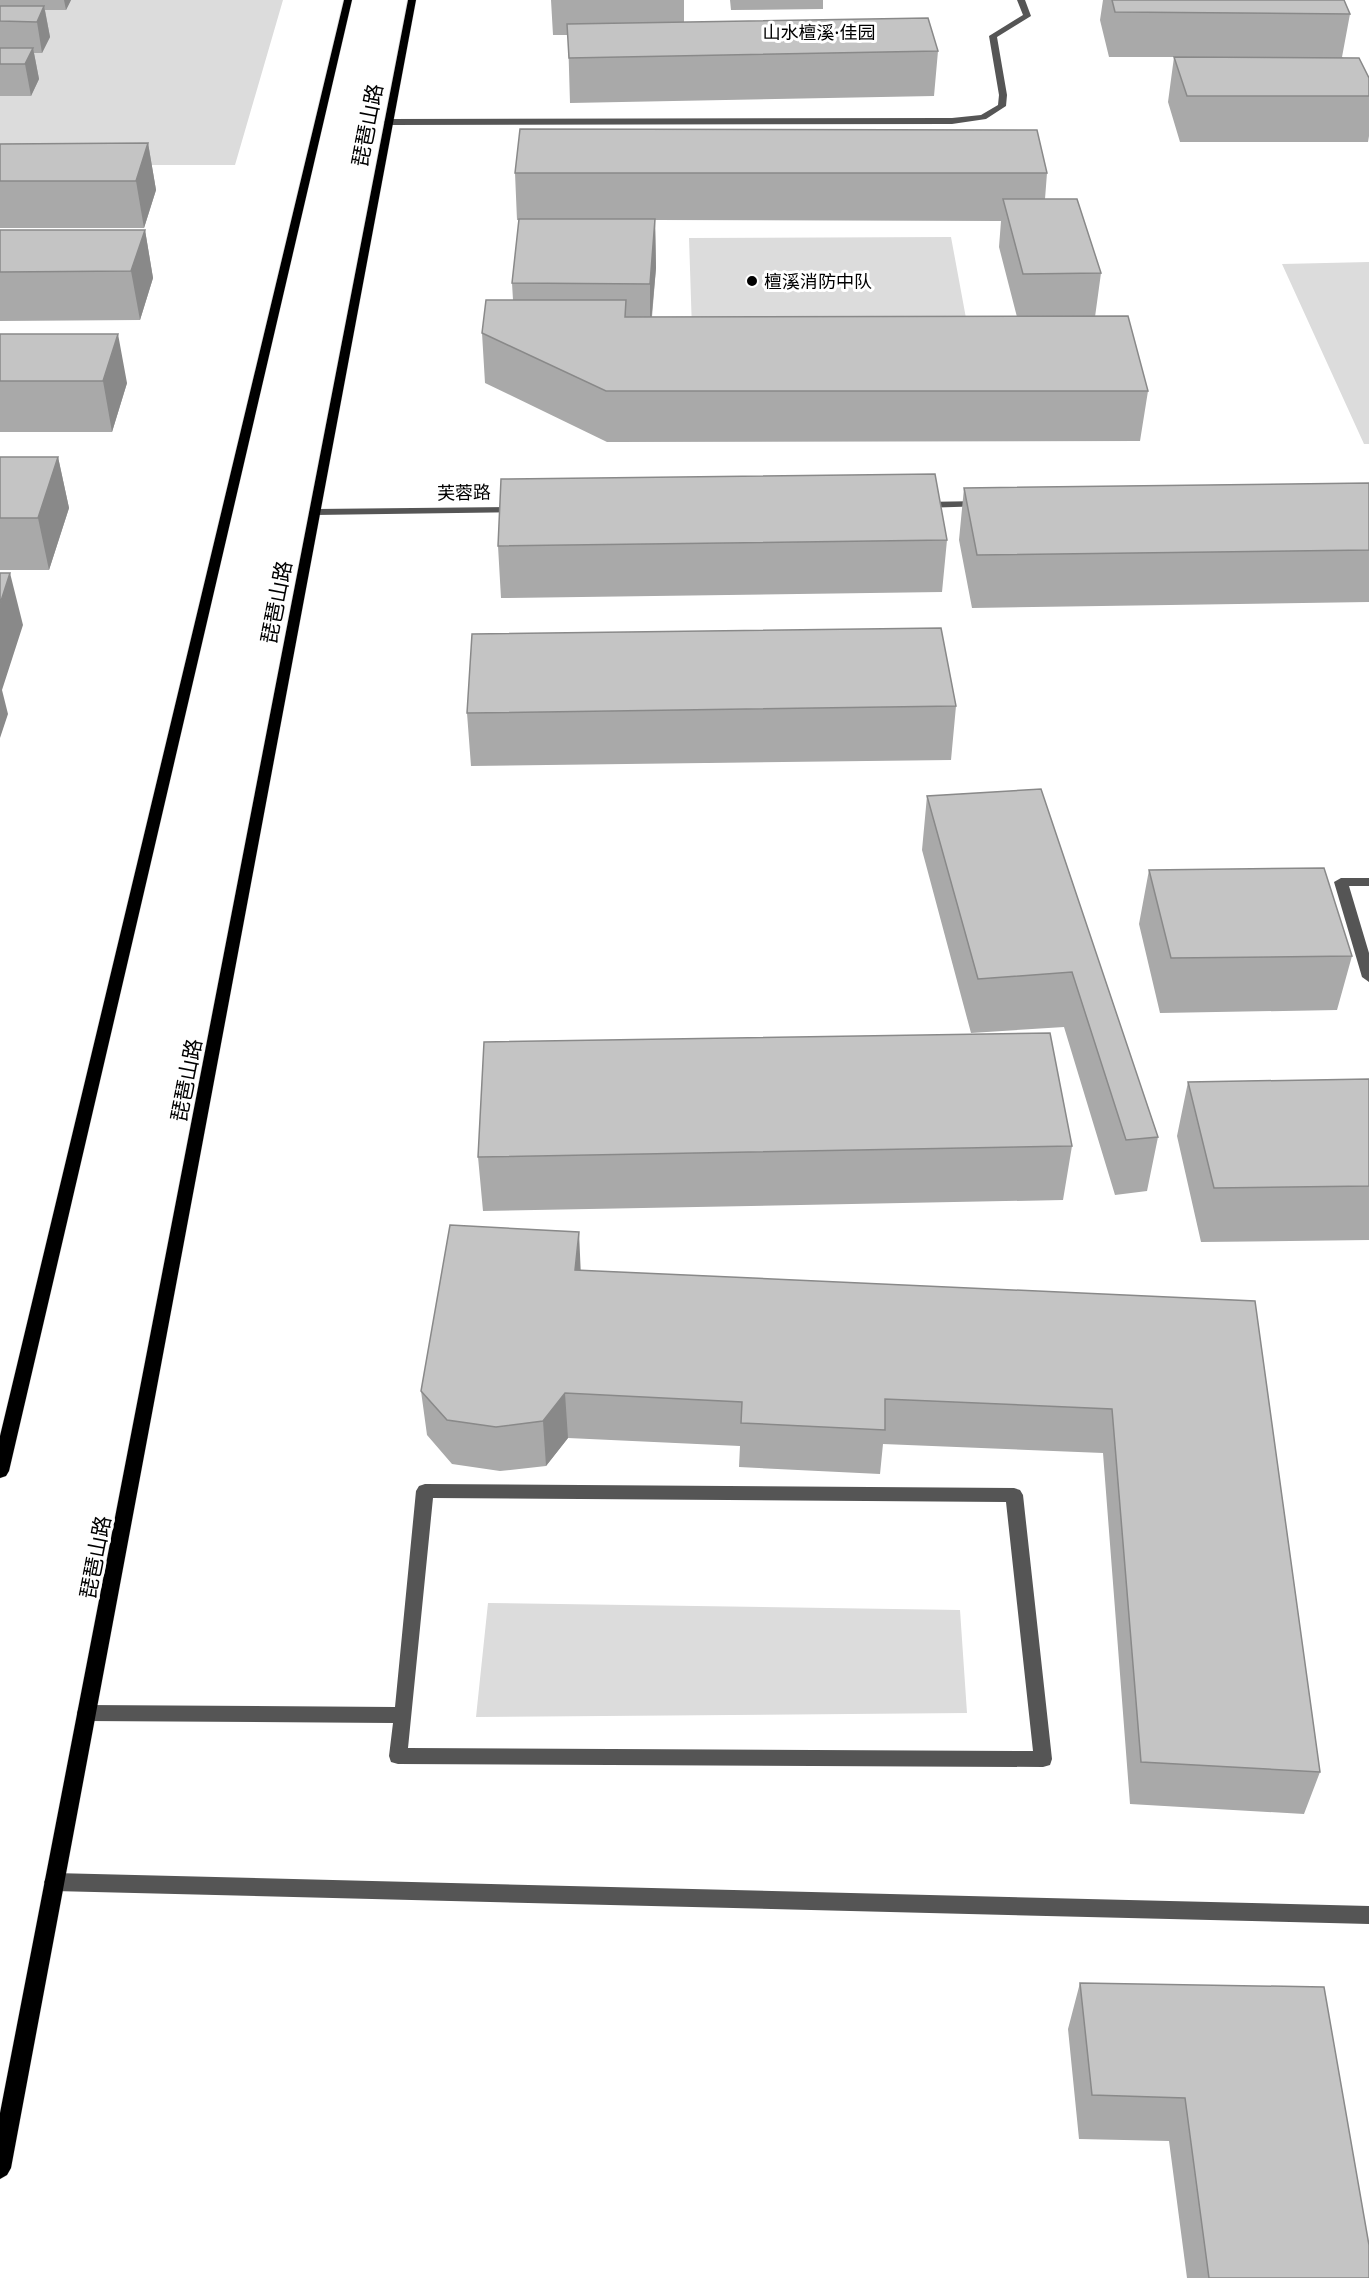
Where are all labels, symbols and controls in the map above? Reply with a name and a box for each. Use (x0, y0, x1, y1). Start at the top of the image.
district label: 山水檀溪·佳园 (763, 20, 875, 44)
street label: 琵琶山路 (345, 81, 389, 169)
place label: 檀溪消防中队 (764, 269, 872, 293)
marker: 檀溪消防中队 (745, 274, 759, 288)
street label: 芙蓉路 (437, 480, 491, 504)
street label: 琵琶山路 (254, 558, 298, 646)
street label: 琵琶山路 (164, 1036, 208, 1124)
street label: 琵琶山路 (73, 1513, 117, 1601)

